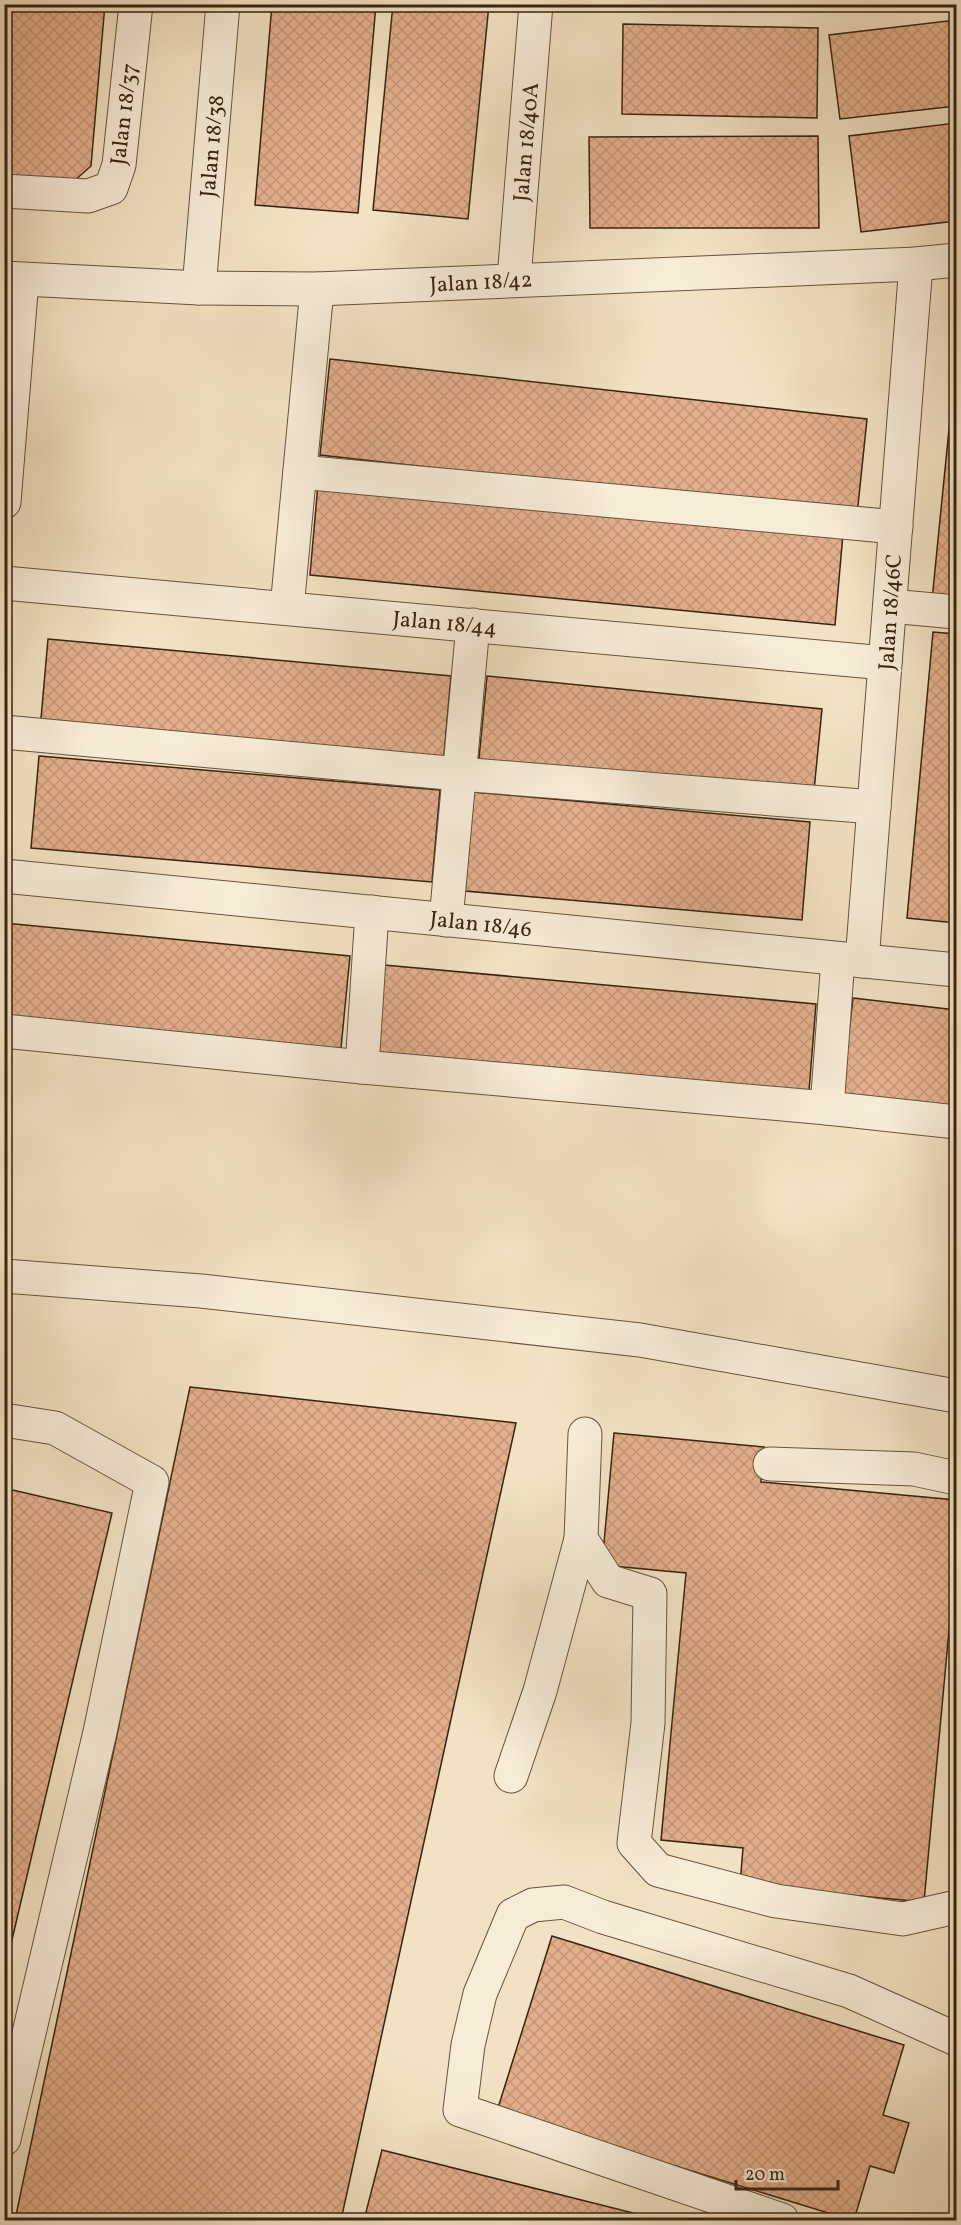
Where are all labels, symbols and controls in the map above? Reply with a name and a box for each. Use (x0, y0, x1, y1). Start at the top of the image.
street label: Jalan 18/37 (104, 62, 147, 167)
street label: Jalan 18/40A (507, 81, 548, 203)
street label: Jalan 18/38 (194, 94, 233, 199)
street label: Jalan 18/42 (429, 265, 533, 302)
street label: Jalan 18/46C (872, 553, 911, 671)
street label: Jalan 18/44 (391, 604, 498, 644)
street label: Jalan 18/46 (428, 905, 533, 946)
scale bar (736, 2153, 838, 2191)
text: 20 m (745, 2163, 785, 2188)

